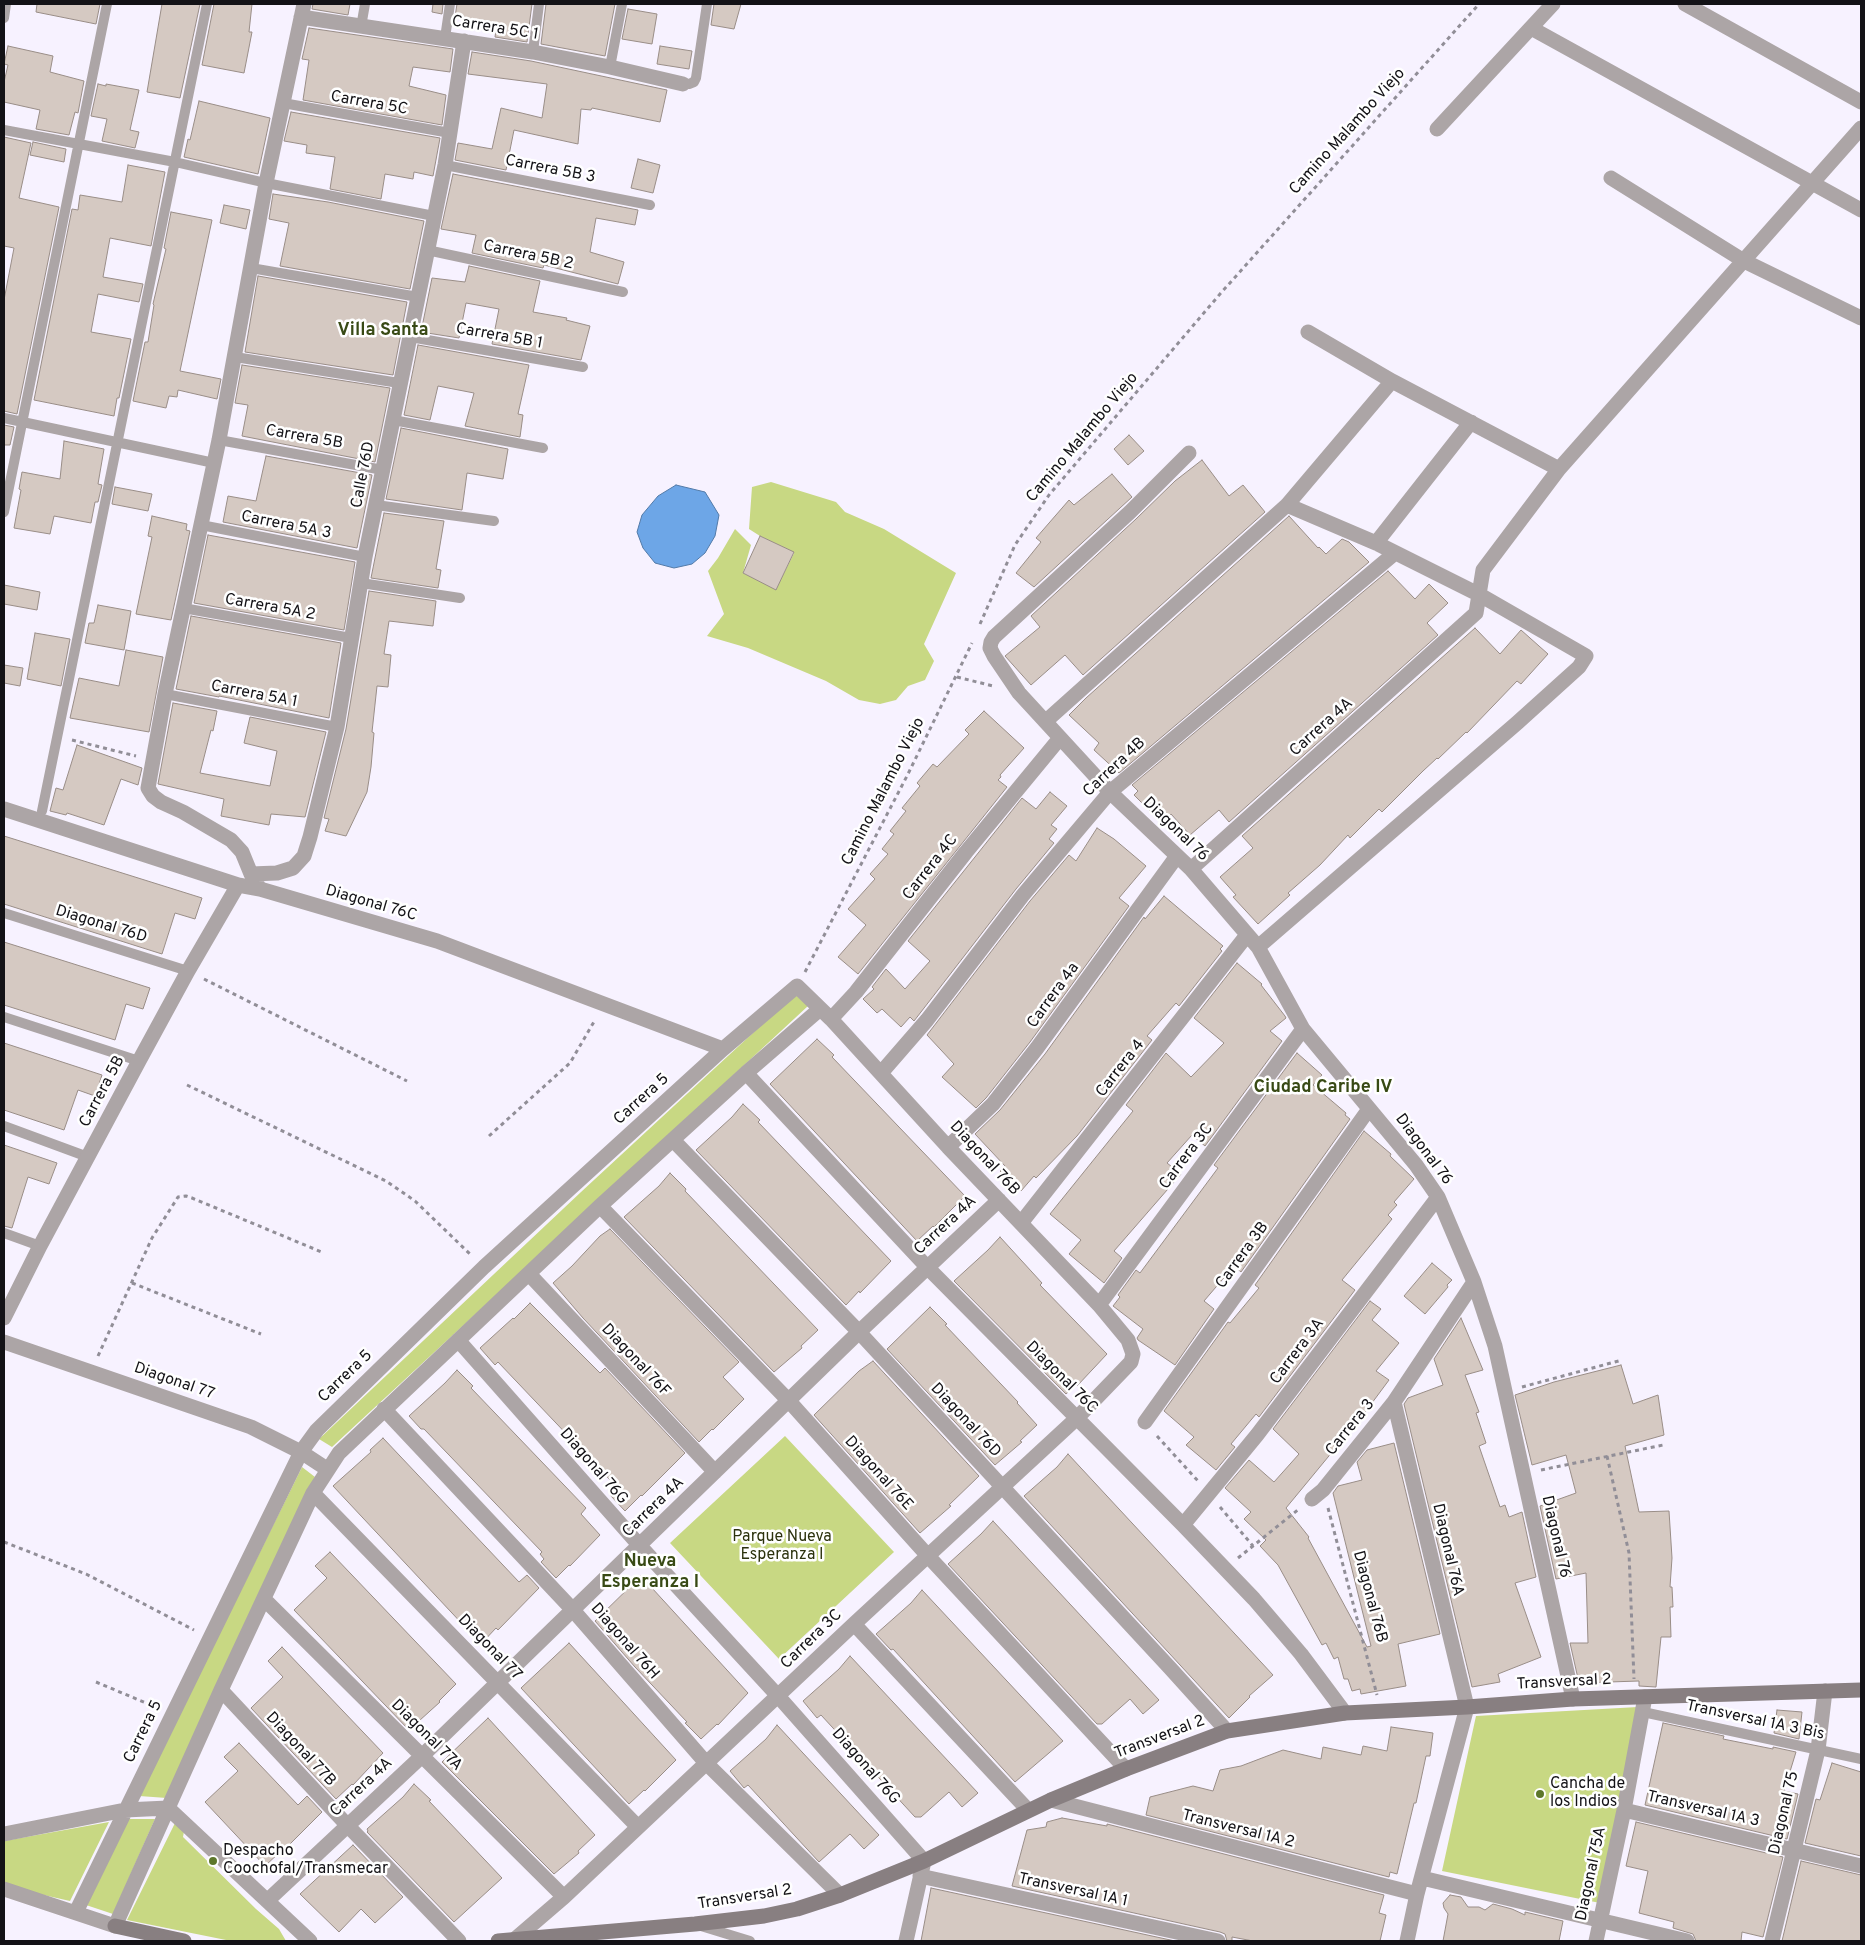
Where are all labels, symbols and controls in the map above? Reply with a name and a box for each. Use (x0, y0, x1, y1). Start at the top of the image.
street label: Carrera 5C 1 (450, 13, 540, 45)
street label: Camino Malambo Viejo (1286, 65, 1410, 199)
street label: Carrera 5C (329, 88, 409, 120)
street label: Carrera 5B 3 (503, 152, 597, 188)
street label: Carrera 5B 2 (481, 237, 575, 275)
district label: Villa Santa (338, 320, 428, 342)
street label: Carrera 5B 1 (454, 320, 544, 354)
street label: Camino Malambo Viejo (1023, 369, 1143, 507)
street label: Carrera 5B (264, 422, 344, 454)
street label: Calle 76D (348, 440, 380, 510)
street label: Carrera 5A 3 (239, 508, 333, 544)
street label: Carrera 5A 2 (223, 591, 317, 625)
street label: Carrera 5A 1 (209, 677, 299, 713)
street label: Carrera 4A (1286, 695, 1358, 761)
street label: Camino Malambo Viejo (838, 715, 930, 869)
street label: Carrera 4B (1080, 734, 1150, 802)
street label: Diagonal 76 (1138, 794, 1212, 866)
street label: Carrera 4C (899, 831, 963, 905)
street label: Diagonal 76C (323, 882, 419, 926)
street label: Diagonal 76D (53, 902, 149, 948)
street label: Carrera 4a (1024, 960, 1084, 1032)
street label: Carrera 4 (1093, 1036, 1149, 1102)
street label: Carrera 5B (76, 1053, 130, 1131)
street label: Carrera 5 (610, 1070, 674, 1130)
district label: Ciudad Caribe IV (1254, 1077, 1392, 1099)
street label: Diagonal 76 (1390, 1111, 1456, 1189)
street label: Diagonal 76B (945, 1118, 1023, 1200)
street label: Carrera 3C (1156, 1120, 1218, 1194)
street label: Carrera 4A (911, 1192, 981, 1260)
street label: Carrera 3B (1212, 1219, 1274, 1293)
street label: Carrera 3A (1267, 1315, 1329, 1389)
street label: Diagonal 76F (596, 1320, 674, 1402)
street label: Diagonal 76C (1021, 1338, 1101, 1418)
street label: Carrera 5 (315, 1347, 377, 1407)
street label: Diagonal 77 (131, 1359, 217, 1405)
street label: Diagonal 76D (926, 1380, 1004, 1462)
street label: Carrera 3 (1322, 1396, 1380, 1460)
street label: Diagonal 76G (555, 1425, 631, 1509)
street label: Diagonal 76E (840, 1433, 916, 1515)
street label: Carrera 4A (619, 1474, 689, 1542)
street label: Diagonal 76 (1536, 1494, 1574, 1580)
street label: Diagonal 76A (1427, 1502, 1467, 1598)
park label: Parque Nueva Esperanza I (732, 1528, 832, 1566)
street label: Diagonal 76B (1348, 1549, 1390, 1645)
district label: Nueva Esperanza I (601, 1551, 699, 1594)
street label: Diagonal 76H (586, 1600, 662, 1684)
street label: Carrera 3C (777, 1606, 847, 1674)
street label: Diagonal 77 (453, 1611, 525, 1685)
street label: Transversal 2 (1516, 1671, 1612, 1695)
street label: Diagonal 77A (386, 1696, 466, 1776)
street label: Carrera 5 (121, 1697, 167, 1767)
street label: Transversal 1A 3 Bis (1684, 1697, 1826, 1745)
street label: Diagonal 77B (261, 1709, 339, 1791)
street label: Transversal 2 (1112, 1712, 1208, 1764)
street label: Diagonal 76G (827, 1725, 903, 1809)
street label: Carrera 4A (327, 1754, 397, 1822)
street label: Diagonal 75 (1766, 1769, 1804, 1857)
place label: Cancha de los Indios (1550, 1775, 1625, 1813)
marker: Cancha de los Indios (1534, 1788, 1546, 1800)
street label: Transversal 1A 3 (1645, 1788, 1761, 1832)
street label: Transversal 1A 2 (1180, 1807, 1296, 1853)
street label: Diagonal 75A (1573, 1825, 1611, 1923)
place label: Despacho Coochofal/Transmecar (223, 1842, 388, 1880)
marker: Despacho Coochofal/Transmecar (207, 1855, 219, 1867)
street label: Transversal 1A 1 (1017, 1870, 1129, 1912)
street label: Transversal 2 (697, 1881, 793, 1915)

